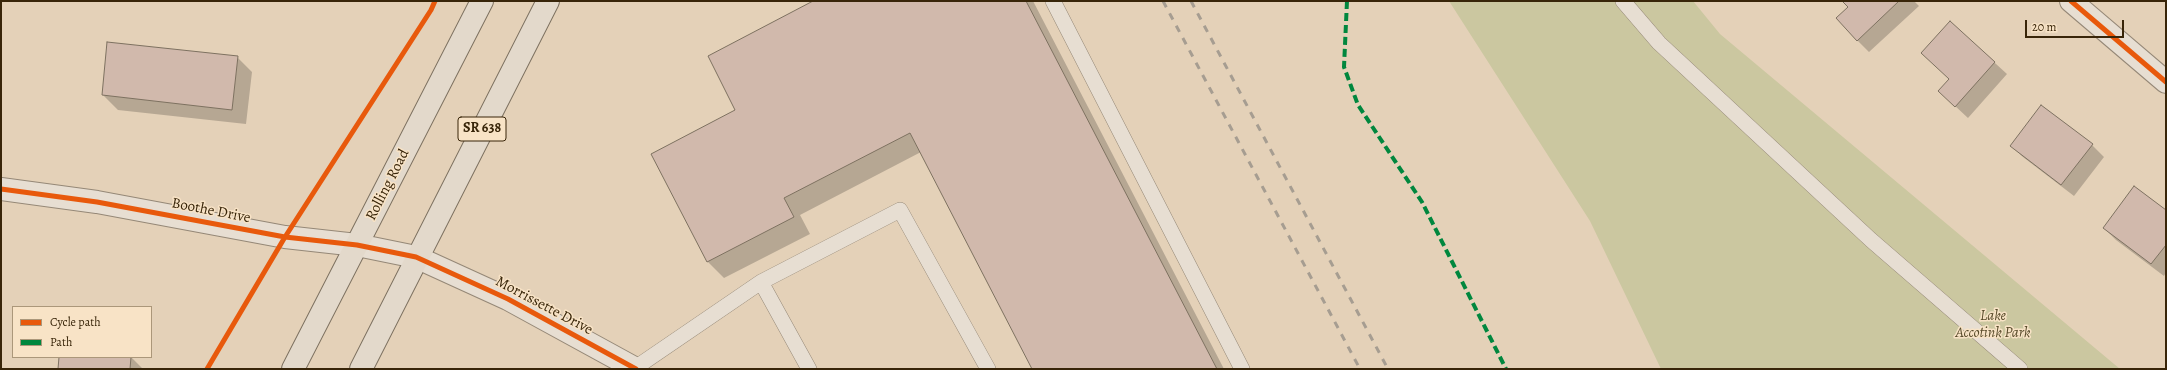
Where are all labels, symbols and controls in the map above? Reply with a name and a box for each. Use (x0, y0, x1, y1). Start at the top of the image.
scale bar (2027, 12, 2126, 38)
text: 20 m (2032, 19, 2056, 35)
road number: SR 638 (458, 117, 506, 141)
street label: Rolling Road (362, 146, 414, 224)
street label: Boothe Drive (170, 195, 252, 227)
street label: Morrissette Drive (492, 273, 596, 339)
legend (12, 306, 152, 358)
park label: Lake Accotink Park (1956, 307, 2030, 342)
text: Cycle path (50, 314, 101, 330)
text: Path (50, 334, 72, 350)

